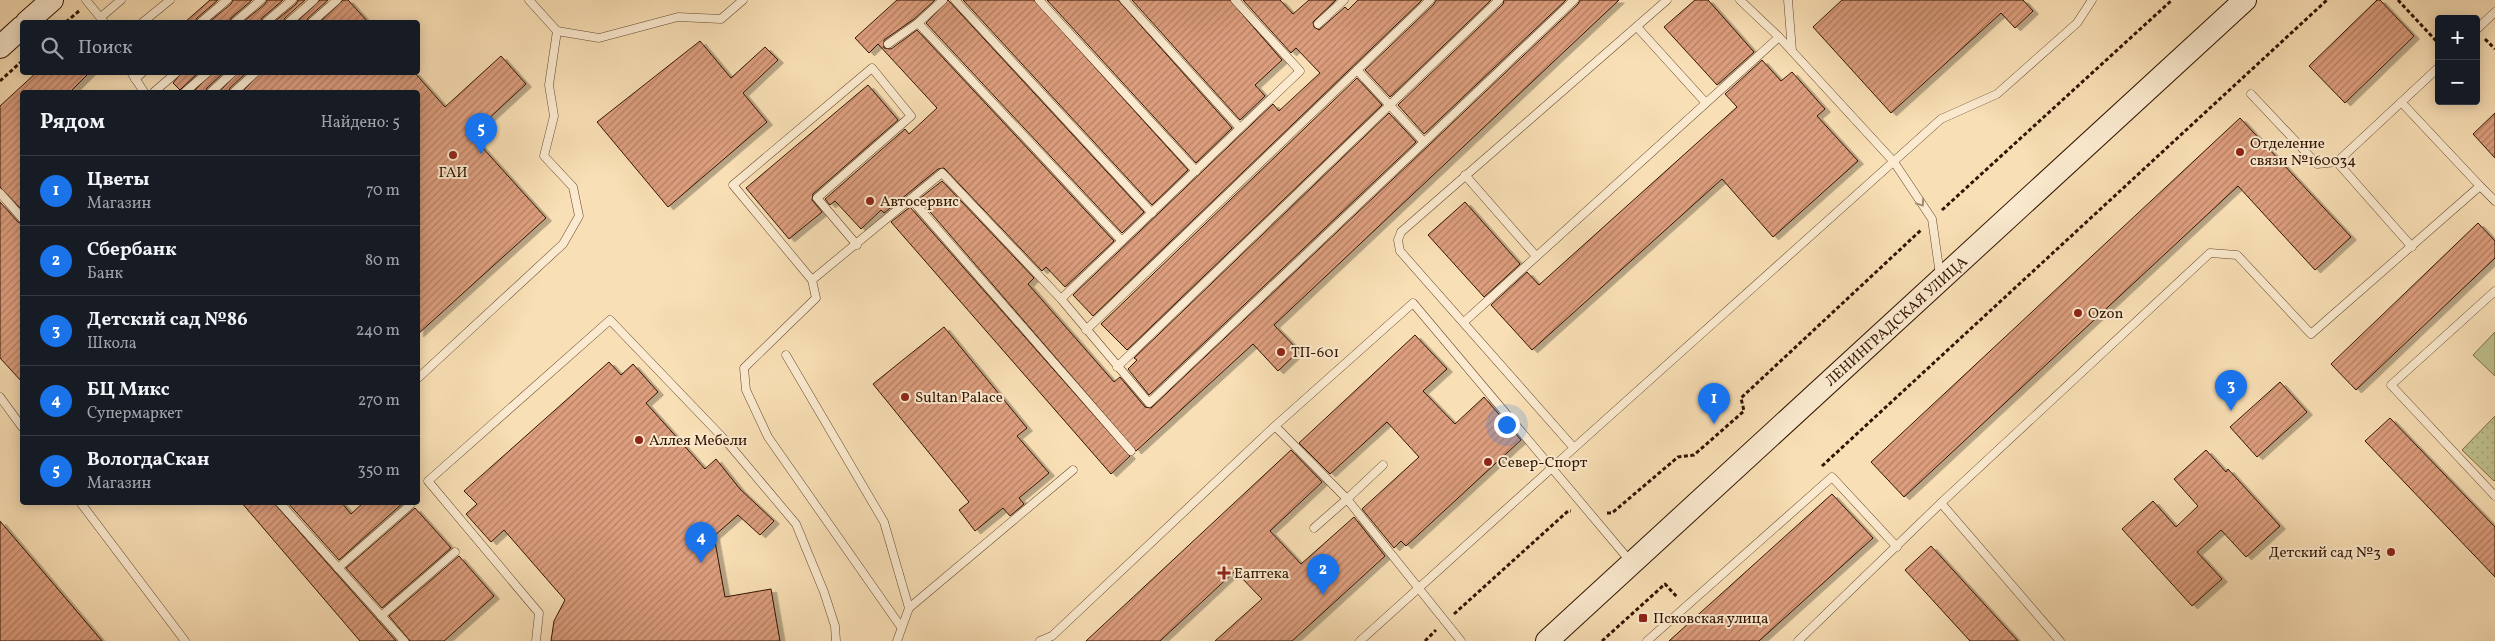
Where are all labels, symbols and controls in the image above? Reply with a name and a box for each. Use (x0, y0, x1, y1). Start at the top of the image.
map controls (2435, 15, 2480, 105)
button: + (2435, 15, 2480, 60)
search box (20, 20, 420, 75)
icon: search (38, 34, 66, 62)
text: Поиск (78, 35, 132, 61)
button: − (2435, 60, 2480, 105)
text: Рядом (40, 108, 105, 137)
text: Найдено: 5 (321, 112, 400, 134)
pin: 5 (465, 113, 497, 154)
place label: Отделение связи №160034 (2250, 134, 2356, 172)
marker: Отделение связи №160034 (2234, 146, 2246, 158)
marker: ГАИ (447, 149, 459, 161)
place label: ГАИ (438, 163, 468, 184)
text: Цветы (87, 167, 149, 193)
text: 1 (53, 180, 59, 202)
text: 70 m (366, 180, 400, 202)
place label: Автосервис (880, 192, 959, 213)
text: Магазин (87, 193, 151, 215)
marker: Автосервис (864, 195, 876, 207)
one-way arrow (1915, 197, 1924, 207)
text: Сбербанк (87, 237, 177, 263)
text: 2 (52, 250, 60, 272)
text: 80 m (365, 250, 400, 272)
street label: ЛЕНИНГРАДСКАЯ УЛИЦА (1821, 252, 1973, 392)
text: Банк (87, 263, 123, 285)
place label: Ozon (2088, 304, 2123, 325)
text: Детский сад №86 (87, 307, 248, 333)
marker: Ozon (2072, 307, 2084, 319)
text: 3 (52, 320, 60, 342)
text: 240 m (356, 320, 400, 342)
text: Школа (87, 333, 137, 355)
place label: ТП-601 (1291, 343, 1339, 364)
marker: ТП-601 (1275, 346, 1287, 358)
pin: 3 (2215, 370, 2247, 411)
text: БЦ Микс (87, 377, 170, 403)
pin: 1 (1698, 383, 1730, 424)
place label: Sultan Palace (915, 388, 1003, 409)
text: 4 (51, 390, 61, 412)
text: 270 m (358, 390, 400, 412)
marker: Sultan Palace (899, 391, 911, 403)
text: Супермаркет (87, 403, 183, 425)
your location (1494, 412, 1520, 438)
place label: Аллея Мебели (649, 431, 747, 452)
marker: Аллея Мебели (633, 434, 645, 446)
text: ВологдаСкан (87, 447, 209, 473)
place label: Север-Спорт (1498, 453, 1588, 474)
marker: Север-Спорт (1482, 456, 1494, 468)
text: 5 (52, 460, 60, 482)
text: 350 m (357, 460, 400, 482)
text: Магазин (87, 473, 151, 495)
pin: 4 (685, 522, 717, 563)
place label: Детский сад №3 (2269, 543, 2381, 564)
marker: Детский сад №3 (2385, 546, 2397, 558)
pin: 2 (1307, 554, 1339, 595)
place label: Еаптека (1234, 564, 1289, 585)
marker: Еаптека (1218, 567, 1230, 579)
place label: Псковская улица (1653, 609, 1769, 630)
marker: Псковская улица (1637, 612, 1649, 624)

